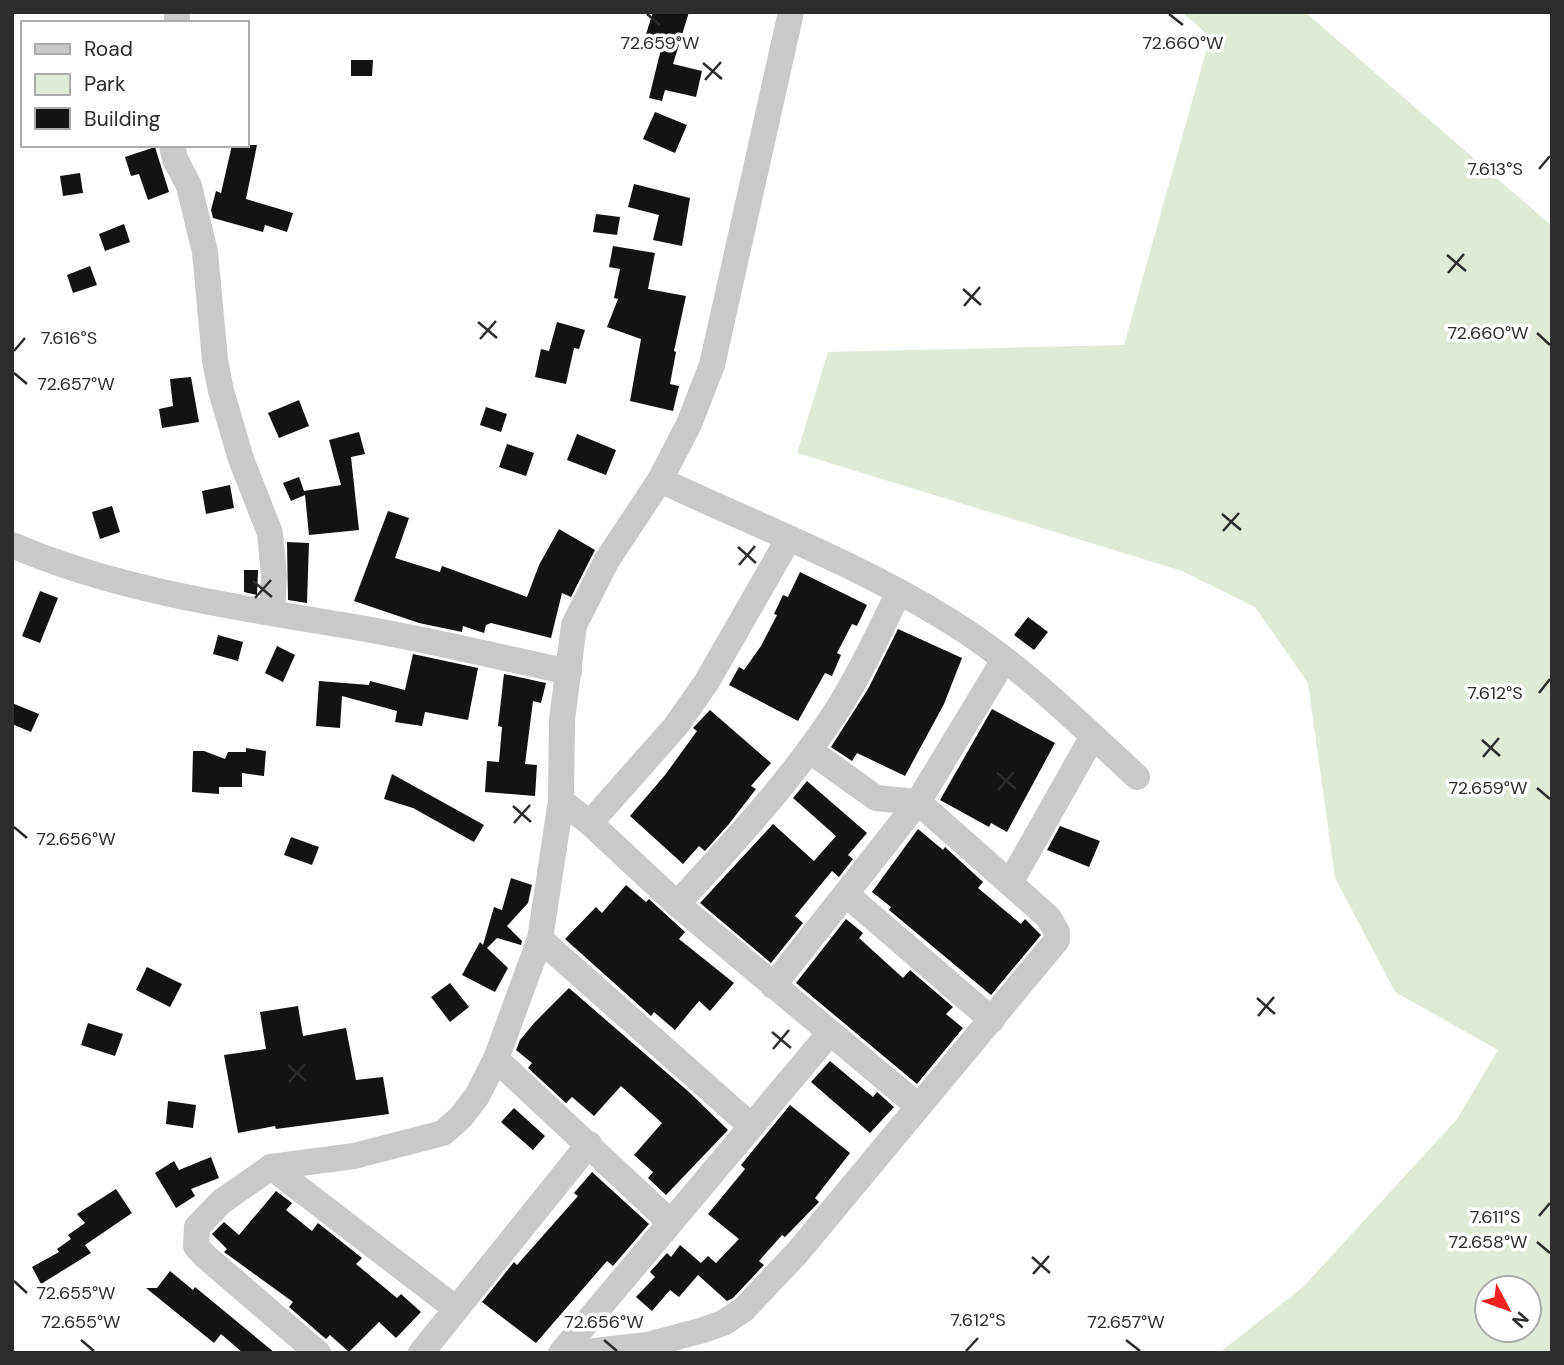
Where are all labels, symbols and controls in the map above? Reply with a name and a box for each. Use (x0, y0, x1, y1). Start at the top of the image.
legend (21, 21, 248, 147)
text: 72.659°W (621, 31, 699, 55)
text: 72.660°W (1142, 31, 1224, 55)
text: Road (84, 35, 133, 63)
text: Park (84, 70, 126, 98)
text: Building (84, 105, 161, 133)
text: 7.613°S (1467, 157, 1523, 181)
text: 72.660°W (1447, 321, 1529, 345)
text: 7.616°S (41, 326, 97, 350)
text: 72.657°W (37, 372, 115, 396)
text: 7.612°S (1467, 681, 1523, 705)
text: 72.659°W (1449, 776, 1527, 800)
text: 72.656°W (36, 827, 116, 851)
text: 7.611°S (1470, 1205, 1520, 1229)
text: 72.658°W (1448, 1230, 1528, 1254)
north arrow (1473, 1274, 1543, 1344)
text: 72.655°W (36, 1281, 116, 1305)
text: N (1506, 1306, 1534, 1333)
text: 7.612°S (950, 1308, 1006, 1332)
text: 72.655°W (41, 1310, 121, 1334)
text: 72.656°W (564, 1310, 644, 1334)
text: 72.657°W (1087, 1310, 1165, 1334)

